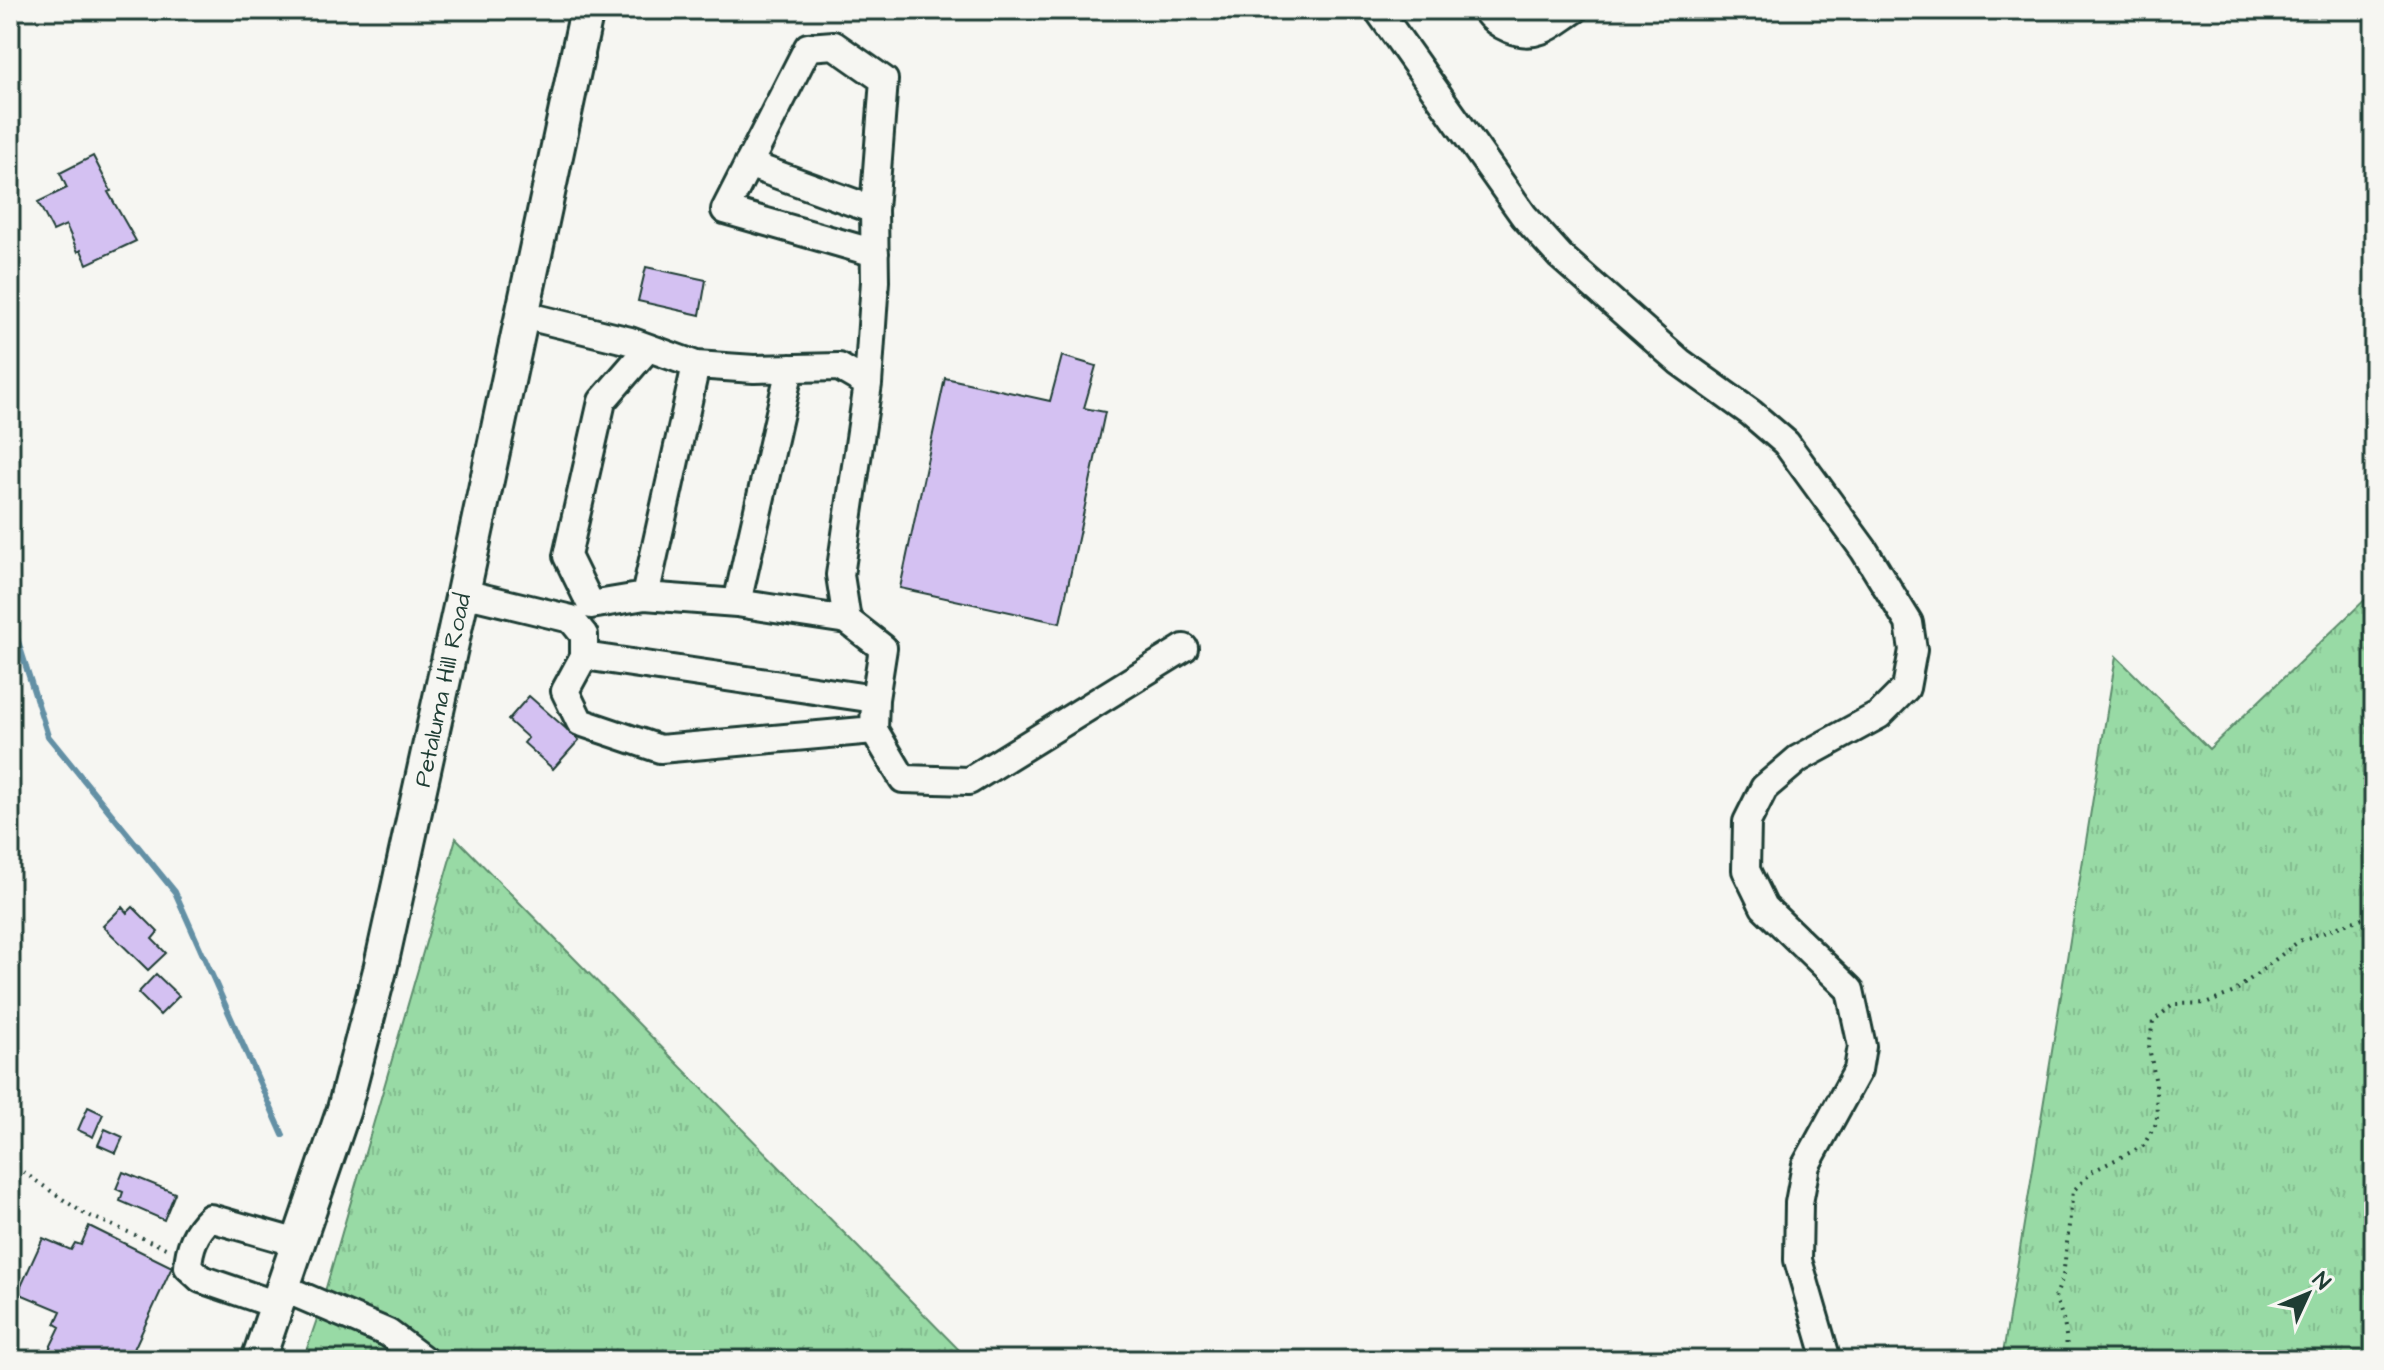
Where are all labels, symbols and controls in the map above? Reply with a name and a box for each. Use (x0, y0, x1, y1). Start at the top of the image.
street label: Petaluma Hill Road (406, 590, 480, 790)
north arrow (2268, 1254, 2348, 1334)
text: N (2305, 1265, 2337, 1297)

